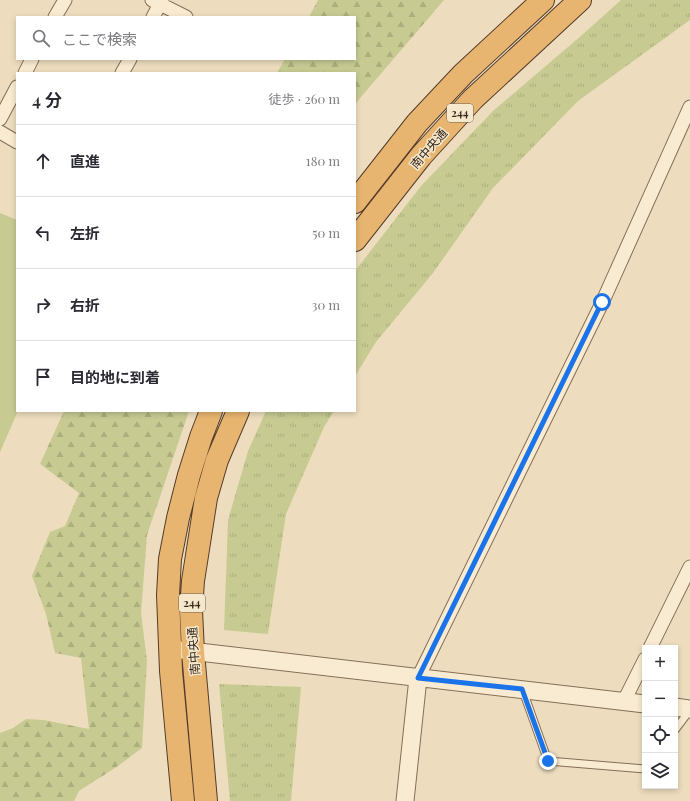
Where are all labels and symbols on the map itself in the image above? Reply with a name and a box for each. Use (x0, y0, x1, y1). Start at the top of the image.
road number: 244 (447, 104, 473, 122)
street label: 南中央通 (406, 125, 450, 172)
route start (593, 293, 611, 311)
road number: 244 (179, 594, 205, 612)
street label: 南中央通 (183, 627, 203, 676)
route end (539, 752, 557, 770)

